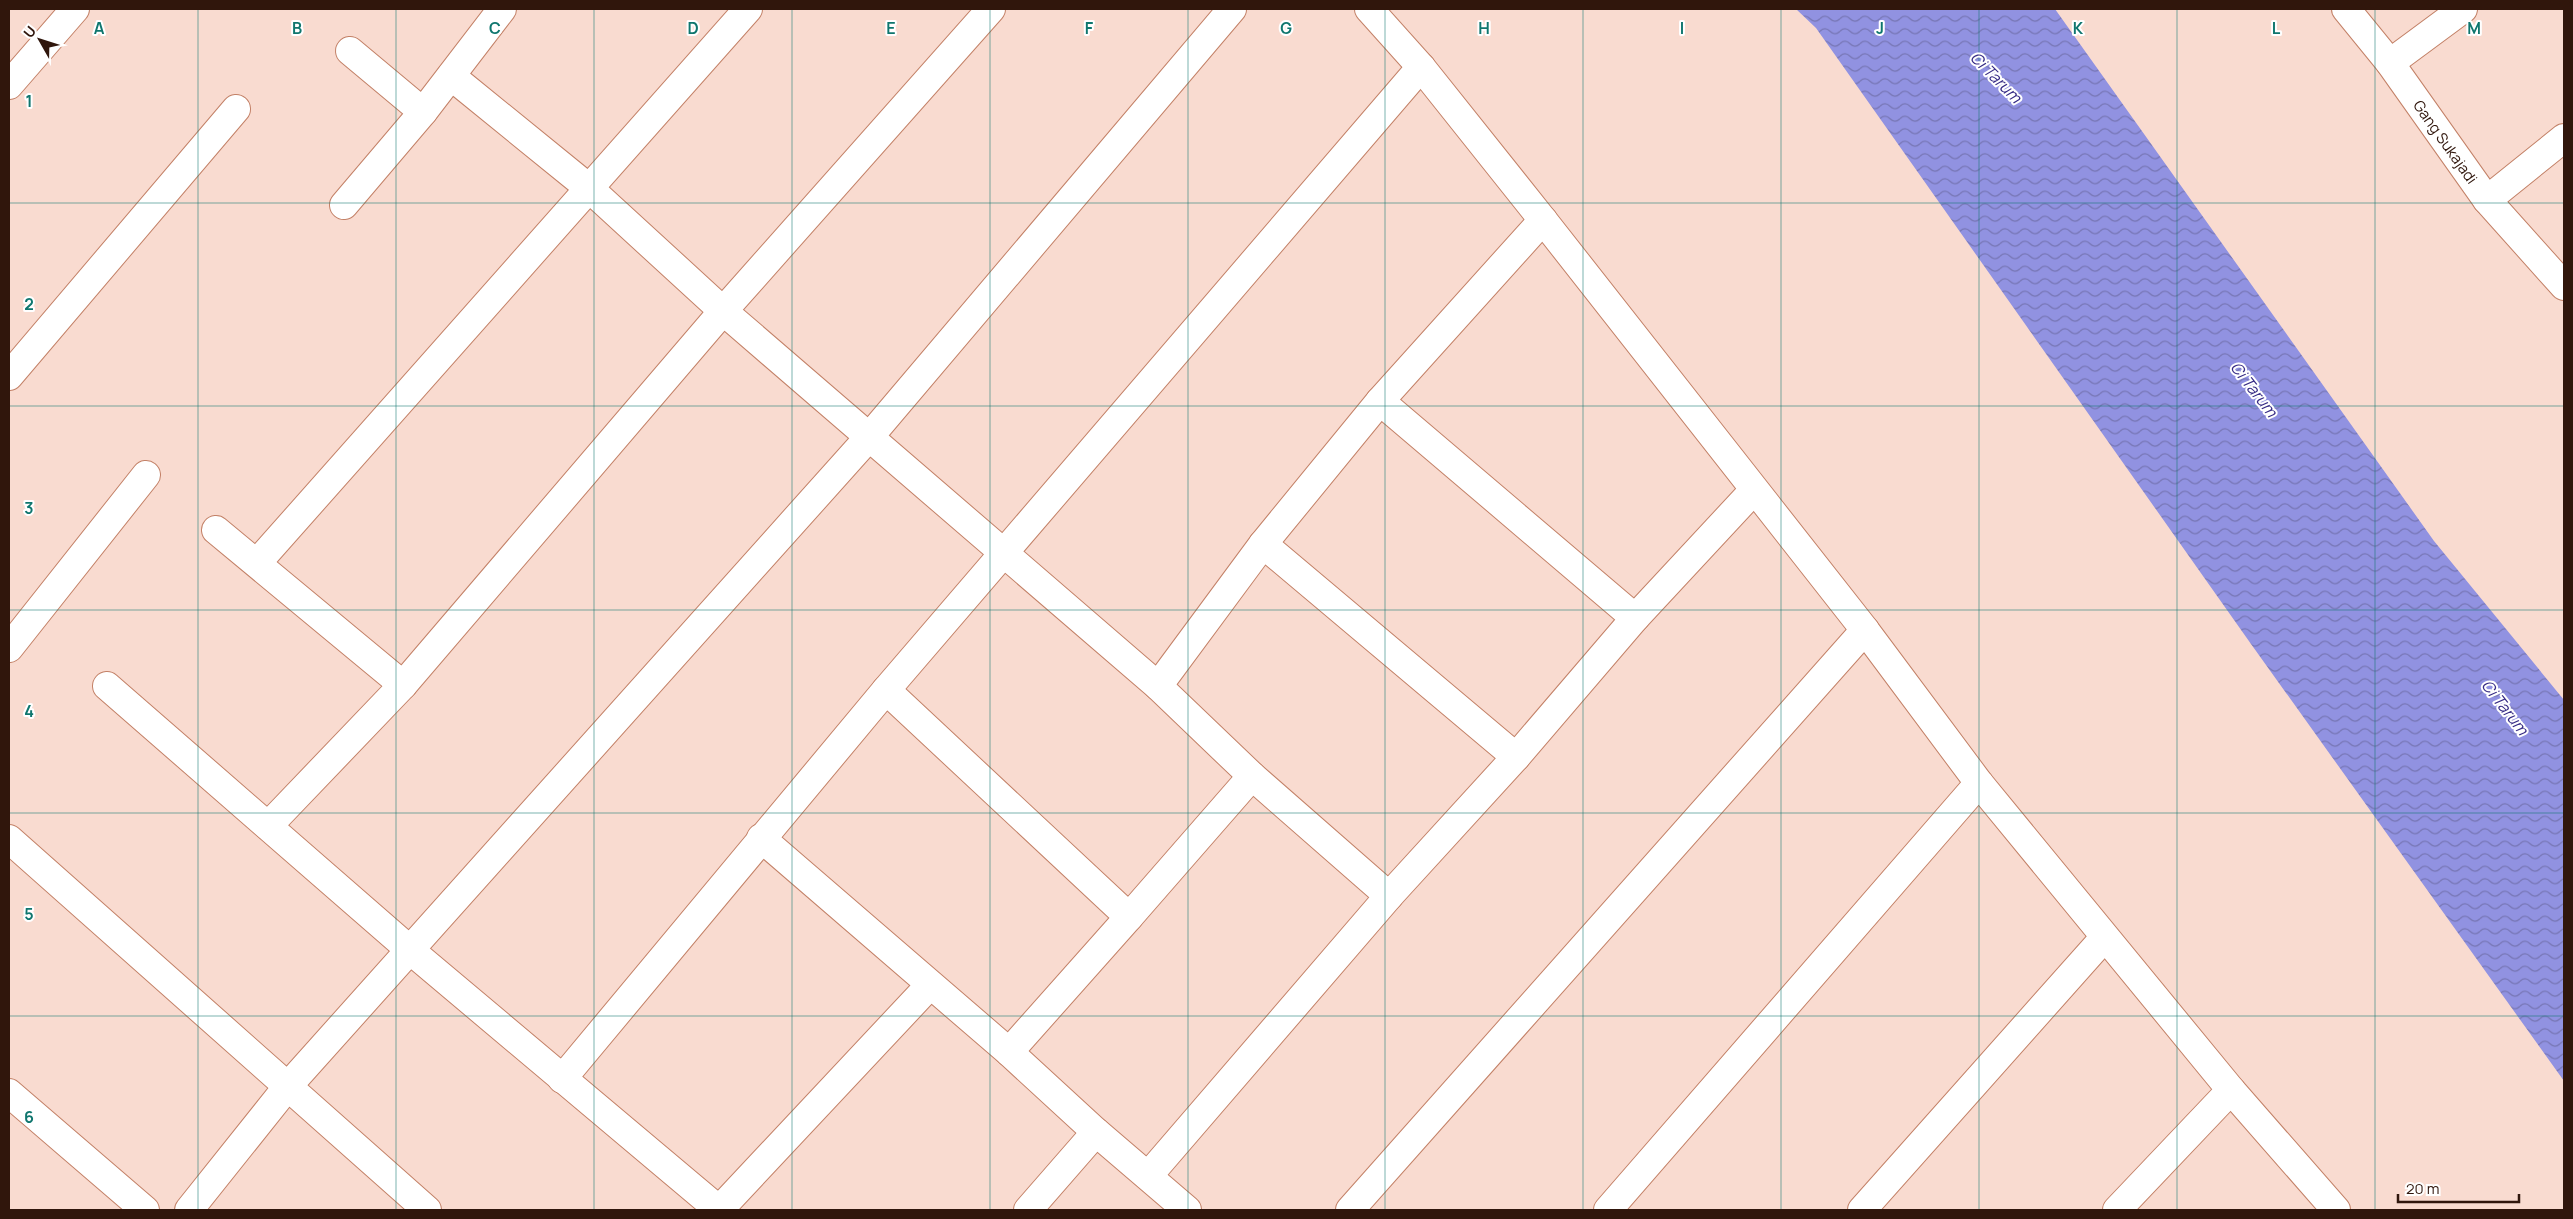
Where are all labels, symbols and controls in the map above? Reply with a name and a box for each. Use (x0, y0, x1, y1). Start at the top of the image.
north arrow (15, 15, 65, 65)
text: A (94, 17, 105, 39)
text: B (292, 17, 302, 39)
text: C (489, 17, 501, 39)
text: D (687, 17, 699, 39)
text: E (886, 17, 896, 39)
text: F (1085, 17, 1094, 39)
text: G (1280, 17, 1292, 39)
text: H (1478, 17, 1490, 39)
text: I (1680, 17, 1684, 39)
text: J (1876, 17, 1884, 39)
text: K (2073, 17, 2084, 39)
text: L (2272, 17, 2281, 39)
text: M (2467, 17, 2481, 39)
text: U (19, 22, 40, 41)
water label: Ci Tarum (1965, 46, 2028, 109)
text: 1 (25, 90, 33, 112)
street label: Gang Sukajadi (2409, 95, 2483, 188)
text: 2 (24, 293, 34, 315)
water label: Ci Tarum (2225, 357, 2283, 422)
text: 3 (24, 497, 34, 519)
water label: Ci Tarum (2476, 675, 2534, 740)
text: 4 (24, 700, 34, 722)
text: 5 (24, 903, 34, 925)
text: 6 (24, 1106, 34, 1128)
scale bar (2398, 1172, 2519, 1204)
text: 20 m (2406, 1178, 2439, 1199)

